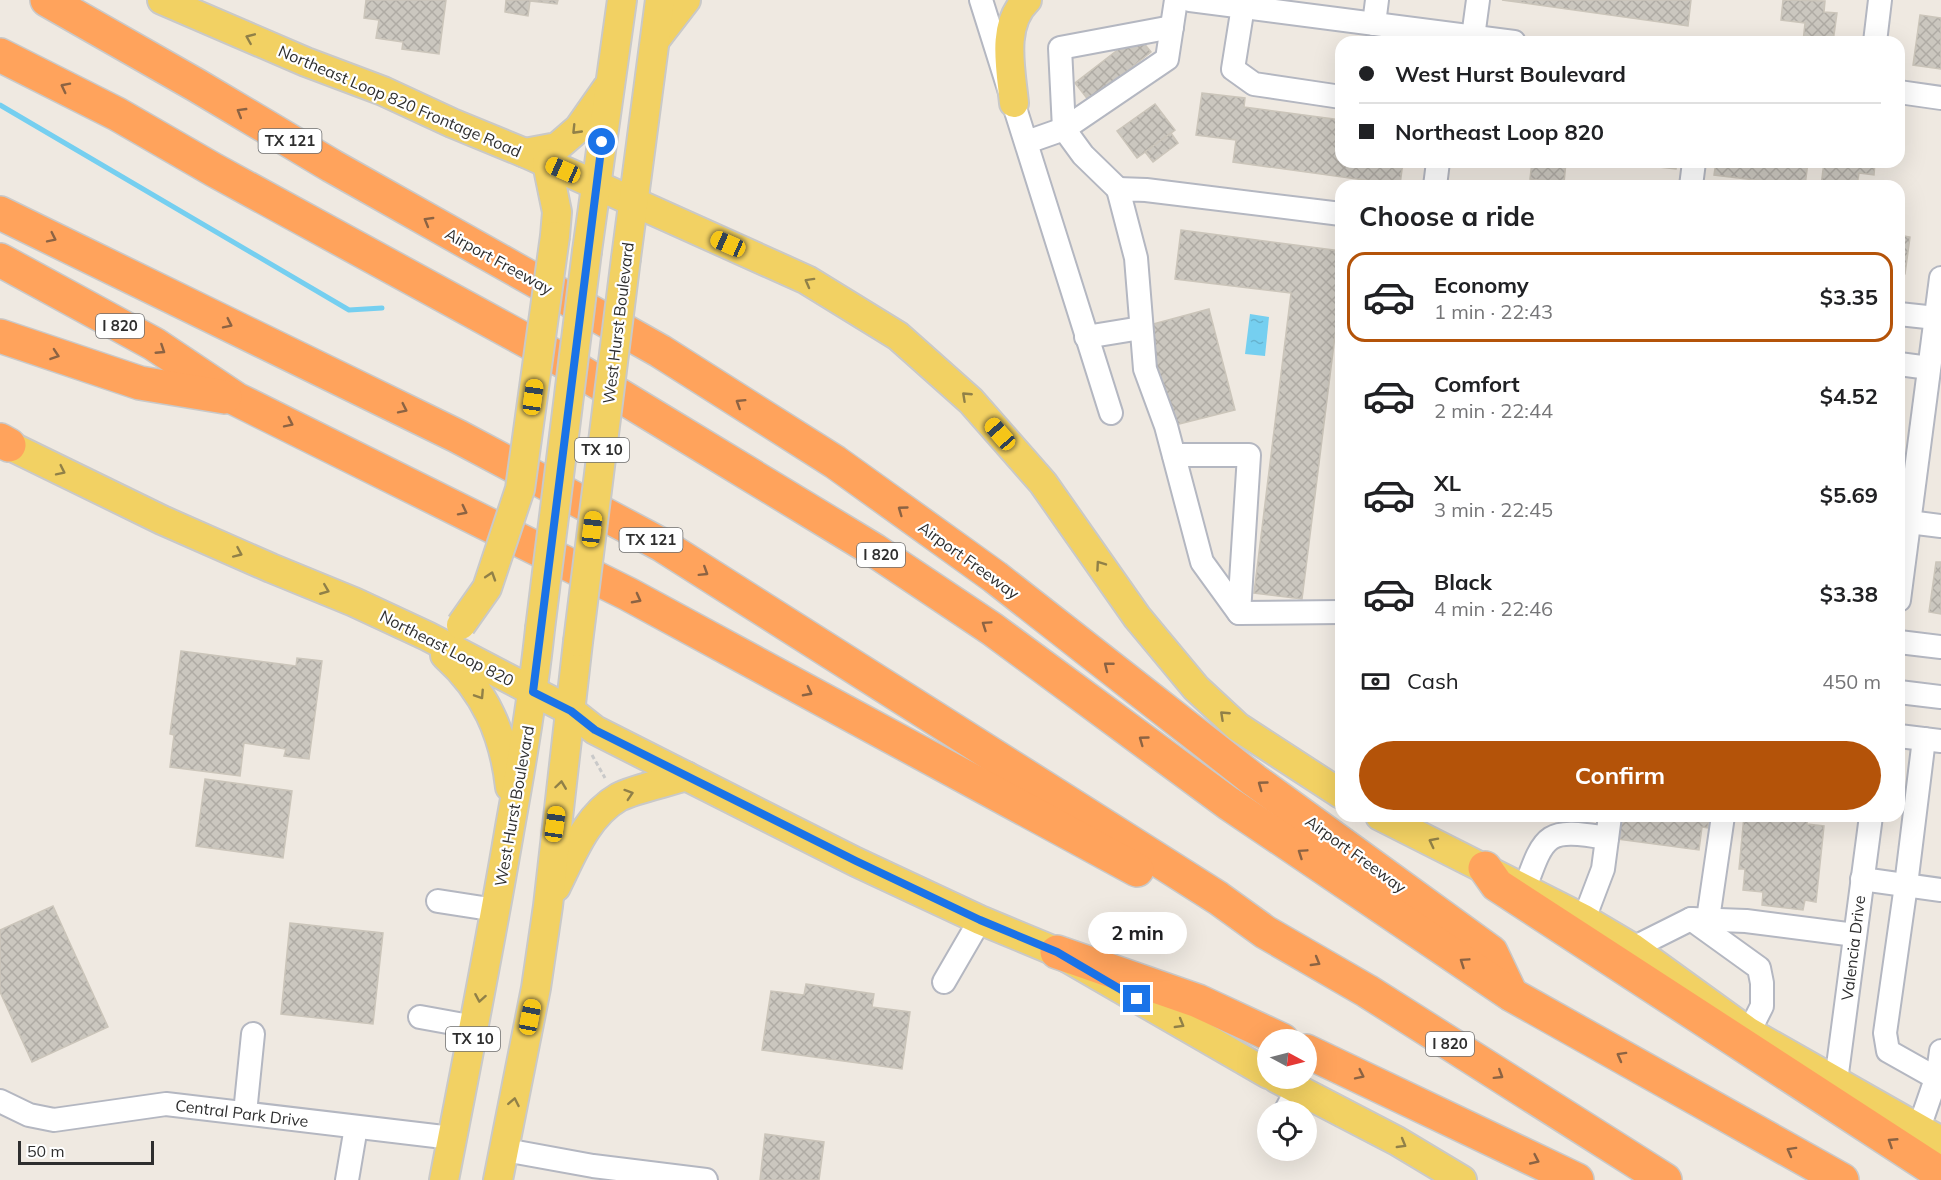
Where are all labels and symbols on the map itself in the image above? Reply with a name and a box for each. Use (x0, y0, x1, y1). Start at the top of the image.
one-way arrow (246, 33, 257, 45)
street label: Northeast Loop 820 Frontage Road (276, 41, 524, 161)
one-way arrow (60, 83, 71, 95)
one-way arrow (237, 108, 247, 120)
one-way arrow (572, 122, 583, 133)
route start (588, 128, 615, 155)
road number: TX 121 (258, 129, 322, 153)
car (543, 154, 583, 186)
one-way arrow (424, 217, 434, 228)
street label: Airport Freeway (442, 223, 557, 299)
car (708, 228, 748, 260)
one-way arrow (46, 231, 57, 243)
street label: West Hurst Boulevard (598, 241, 638, 405)
one-way arrow (805, 278, 816, 289)
road number: I 820 (96, 314, 144, 338)
one-way arrow (221, 317, 232, 329)
one-way arrow (155, 342, 166, 353)
one-way arrow (50, 347, 60, 360)
car (522, 378, 544, 416)
one-way arrow (962, 393, 973, 404)
one-way arrow (735, 399, 746, 410)
one-way arrow (397, 402, 408, 414)
car (981, 415, 1019, 453)
one-way arrow (282, 416, 293, 428)
road number: TX 10 (575, 438, 629, 462)
one-way arrow (55, 463, 66, 475)
one-way arrow (456, 504, 467, 515)
one-way arrow (898, 506, 909, 517)
car (581, 510, 603, 548)
street label: Airport Freeway (915, 517, 1024, 604)
road number: TX 121 (620, 528, 682, 552)
road number: I 820 (857, 543, 905, 567)
one-way arrow (231, 546, 242, 558)
one-way arrow (1096, 561, 1107, 572)
one-way arrow (697, 565, 708, 576)
one-way arrow (484, 571, 497, 582)
one-way arrow (319, 583, 330, 595)
one-way arrow (631, 592, 641, 603)
street label: Northeast Loop 820 (377, 606, 517, 690)
one-way arrow (981, 621, 992, 632)
one-way arrow (1104, 662, 1115, 673)
one-way arrow (802, 685, 812, 696)
one-way arrow (473, 688, 484, 699)
one-way arrow (1221, 711, 1231, 722)
street label: West Hurst Boulevard (490, 724, 538, 888)
one-way arrow (1139, 737, 1150, 748)
one-way arrow (554, 780, 566, 789)
one-way arrow (1257, 782, 1268, 793)
one-way arrow (623, 789, 634, 801)
car (544, 805, 566, 843)
street label: Airport Freeway (1302, 811, 1411, 898)
one-way arrow (1428, 838, 1439, 849)
one-way arrow (1298, 849, 1309, 860)
street label: Valencia Drive (1837, 894, 1869, 1002)
callout: 2 min (1088, 912, 1186, 954)
one-way arrow (1310, 954, 1320, 966)
one-way arrow (1459, 958, 1470, 969)
route end (1123, 985, 1150, 1012)
one-way arrow (474, 993, 487, 1003)
car (518, 998, 542, 1036)
one-way arrow (1174, 1017, 1184, 1028)
road number: TX 10 (446, 1027, 500, 1051)
north arrow (1257, 1029, 1317, 1089)
road number: I 820 (1426, 1032, 1474, 1056)
one-way arrow (1617, 1052, 1627, 1063)
one-way arrow (1353, 1068, 1364, 1080)
one-way arrow (1493, 1068, 1503, 1080)
street label: Central Park Drive (174, 1095, 310, 1131)
one-way arrow (507, 1097, 520, 1107)
one-way arrow (1396, 1137, 1406, 1149)
scale bar (18, 1138, 154, 1166)
one-way arrow (1888, 1138, 1899, 1149)
one-way arrow (1787, 1147, 1797, 1159)
one-way arrow (1529, 1153, 1540, 1165)

